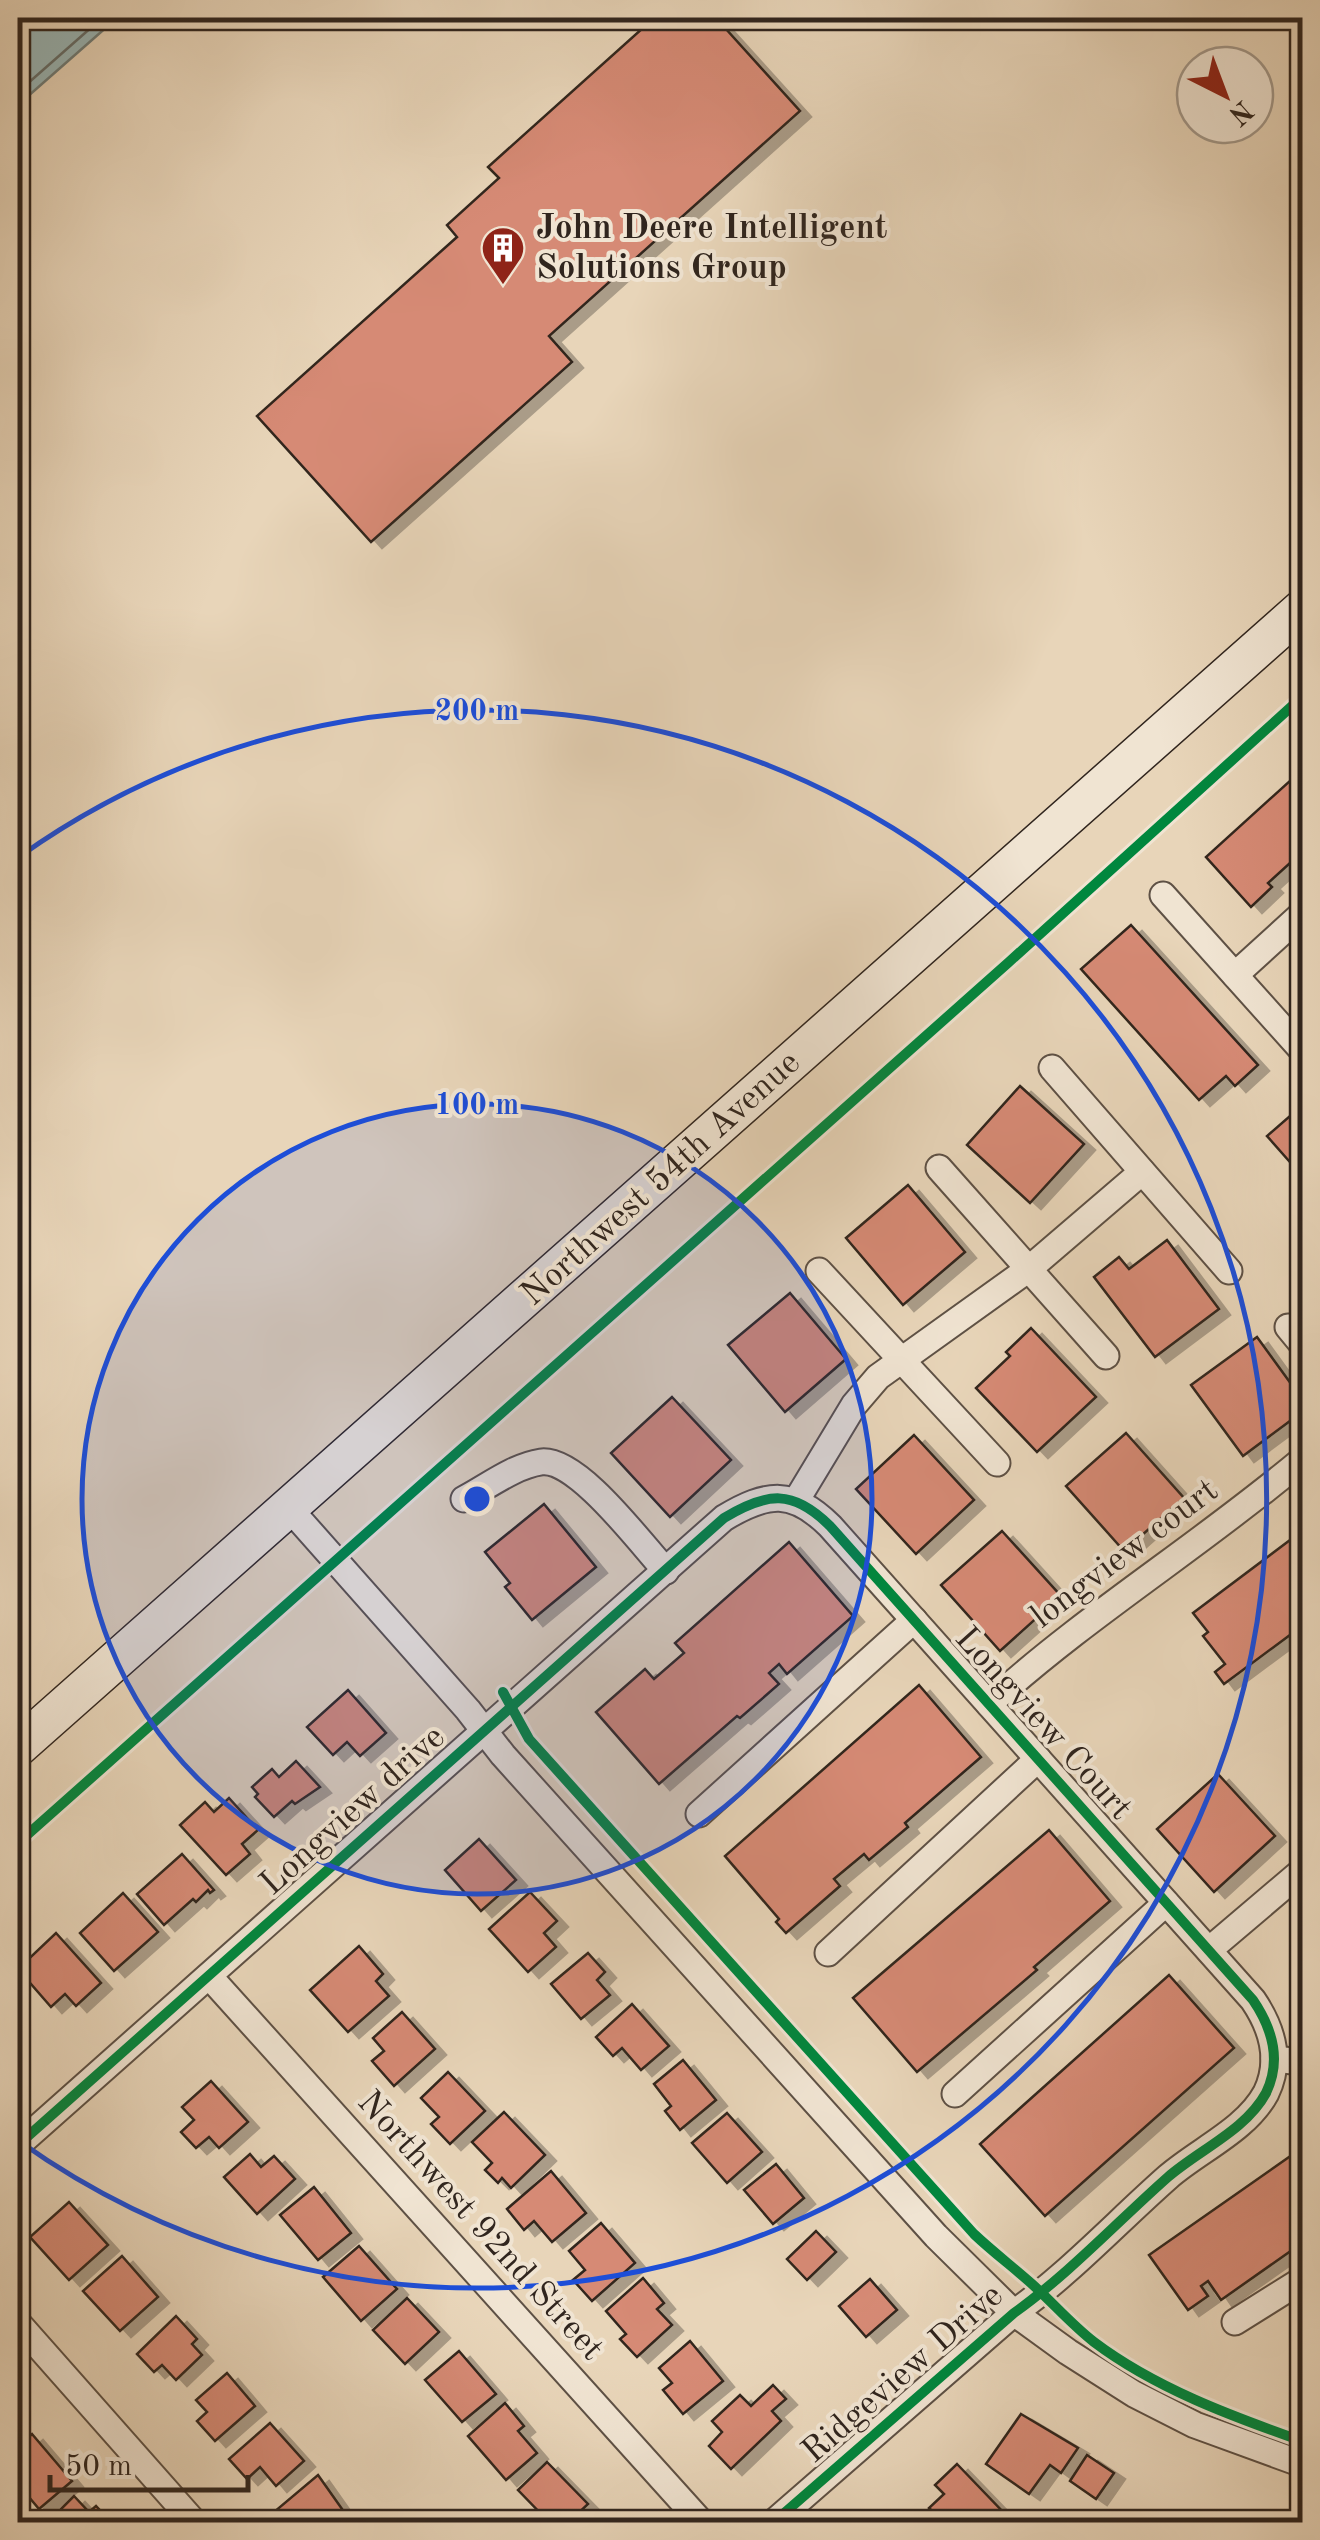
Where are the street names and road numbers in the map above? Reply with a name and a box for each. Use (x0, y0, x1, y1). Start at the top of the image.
street label: Northwest 54th Avenue (515, 1045, 807, 1313)
street label: longview court (1025, 1473, 1225, 1635)
street label: Longview Court (948, 1621, 1138, 1827)
street label: Longview drive (254, 1719, 452, 1903)
street label: Northwest 92nd Street (350, 2085, 610, 2367)
street label: Ridgeview Drive (796, 2278, 1010, 2470)

